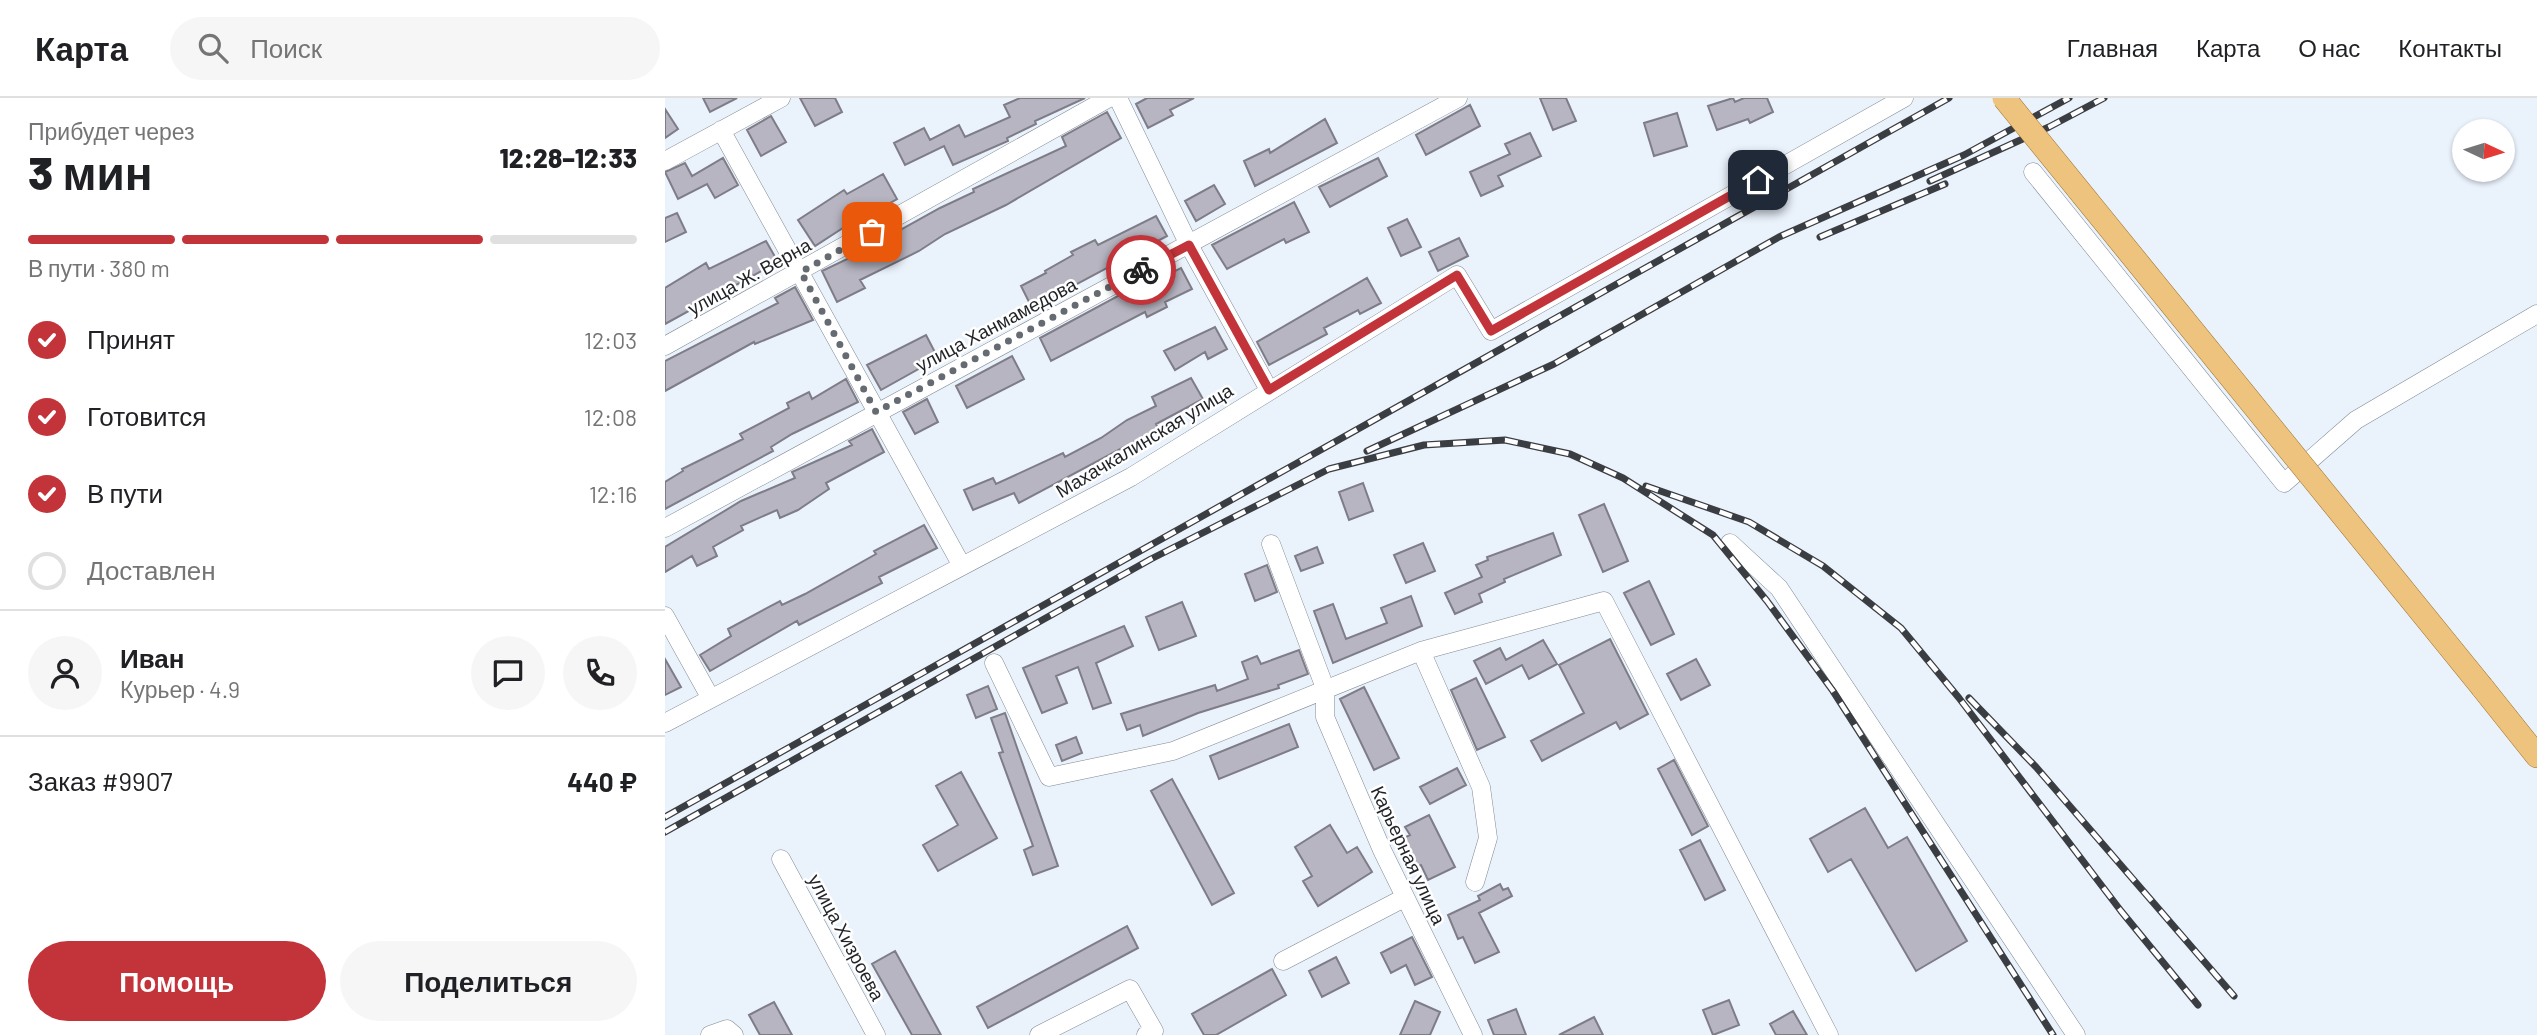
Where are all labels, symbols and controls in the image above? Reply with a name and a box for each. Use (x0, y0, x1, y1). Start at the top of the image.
search box (170, 17, 660, 80)
text: Карта (35, 28, 128, 68)
icon: search (194, 29, 232, 67)
text: Поиск (250, 32, 322, 63)
text: Главная (2067, 33, 2158, 62)
text: Карта (2196, 33, 2260, 62)
text: О нас (2298, 33, 2360, 62)
text: Контакты (2398, 33, 2502, 62)
text: Прибудет через (28, 117, 195, 145)
north arrow (2452, 119, 2515, 182)
map controls (2452, 119, 2515, 182)
text: 12:28–12:33 (499, 142, 637, 173)
text: 3 мин (28, 144, 153, 199)
pin (1728, 150, 1788, 210)
icon: home (1739, 161, 1777, 199)
pin (842, 202, 902, 262)
icon: bag (853, 213, 891, 251)
street label: улица Ж. Верна (683, 232, 815, 319)
courier (1106, 235, 1176, 305)
icon: bike (1122, 251, 1160, 289)
text: В пути · 380 m (28, 254, 170, 282)
street label: улица Ханмамедова (912, 272, 1081, 376)
icon: check (28, 321, 66, 359)
text: Принят (87, 323, 175, 354)
text: 12:03 (584, 326, 637, 354)
street label: Махачкалинская улица (1051, 378, 1237, 502)
icon: check (28, 398, 66, 436)
text: Готовится (87, 400, 206, 431)
text: 12:08 (584, 403, 637, 431)
icon: check (28, 475, 66, 513)
text: В пути (87, 477, 163, 508)
text: 12:16 (589, 480, 637, 508)
text: Доставлен (87, 554, 216, 585)
button: person (28, 636, 102, 710)
button: chat (471, 636, 545, 710)
button: phone (563, 636, 637, 710)
text: Иван (120, 642, 185, 673)
text: Курьер · 4.9 (120, 675, 240, 703)
text: Заказ #9907 (28, 765, 173, 796)
text: 440 ₽ (567, 766, 637, 797)
street label: Карьерная улица (1367, 782, 1451, 928)
street label: улица Хизроева (804, 870, 890, 1005)
button: Помощь (28, 941, 326, 1021)
button: Поделиться (340, 941, 637, 1021)

